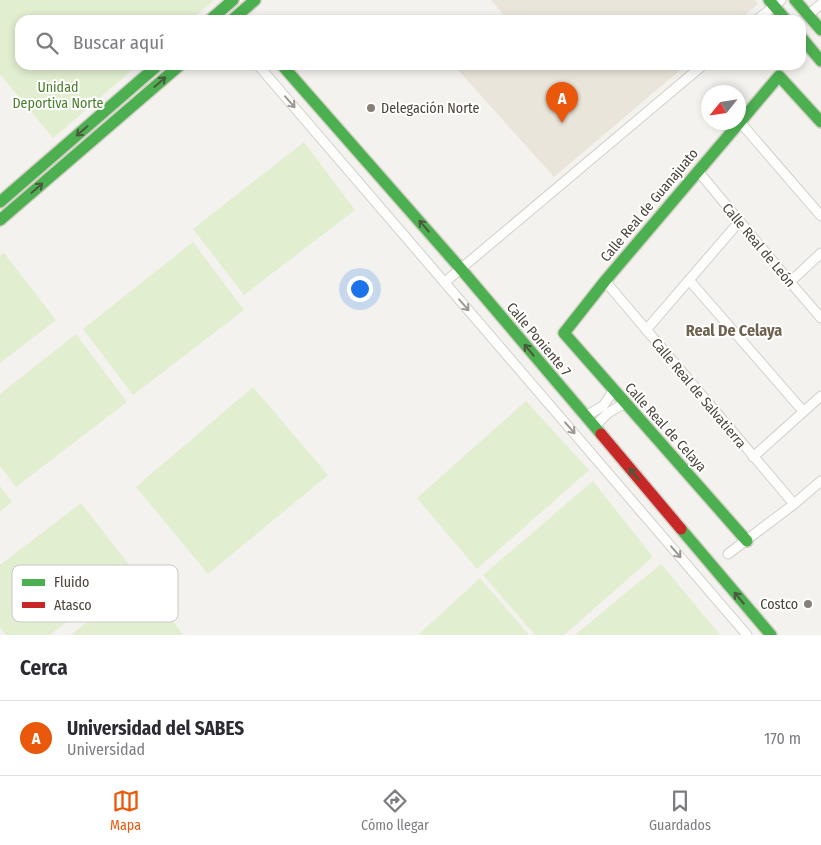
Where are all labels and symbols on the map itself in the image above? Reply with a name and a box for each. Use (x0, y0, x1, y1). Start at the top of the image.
one-way arrow (154, 76, 167, 88)
park label: Unidad Deportiva Norte (12, 79, 104, 112)
pin: A (546, 82, 578, 123)
north arrow (701, 85, 746, 130)
one-way arrow (284, 95, 295, 108)
place label: Delegación Norte (381, 100, 479, 117)
marker: Delegación Norte (365, 102, 377, 114)
one-way arrow (75, 126, 88, 137)
street label: Calle Real de Guanajuato (597, 145, 702, 265)
one-way arrow (30, 183, 43, 194)
street label: Calle Real de León (719, 200, 799, 291)
one-way arrow (418, 220, 429, 233)
your location (347, 276, 373, 302)
one-way arrow (458, 298, 469, 311)
street label: Calle Poniente 7 (503, 299, 575, 380)
district label: Real De Celaya (686, 321, 782, 340)
street label: Calle Real de Salvatierra (648, 335, 750, 452)
one-way arrow (523, 343, 535, 356)
street label: Calle Real de Celaya (621, 379, 710, 475)
one-way arrow (564, 421, 575, 434)
one-way arrow (628, 467, 640, 480)
one-way arrow (670, 545, 681, 558)
legend (12, 565, 178, 622)
text: Fluido (54, 574, 89, 591)
one-way arrow (733, 591, 745, 604)
place label: Costco (760, 596, 798, 613)
text: Atasco (54, 597, 92, 614)
marker: Costco (802, 598, 814, 610)

